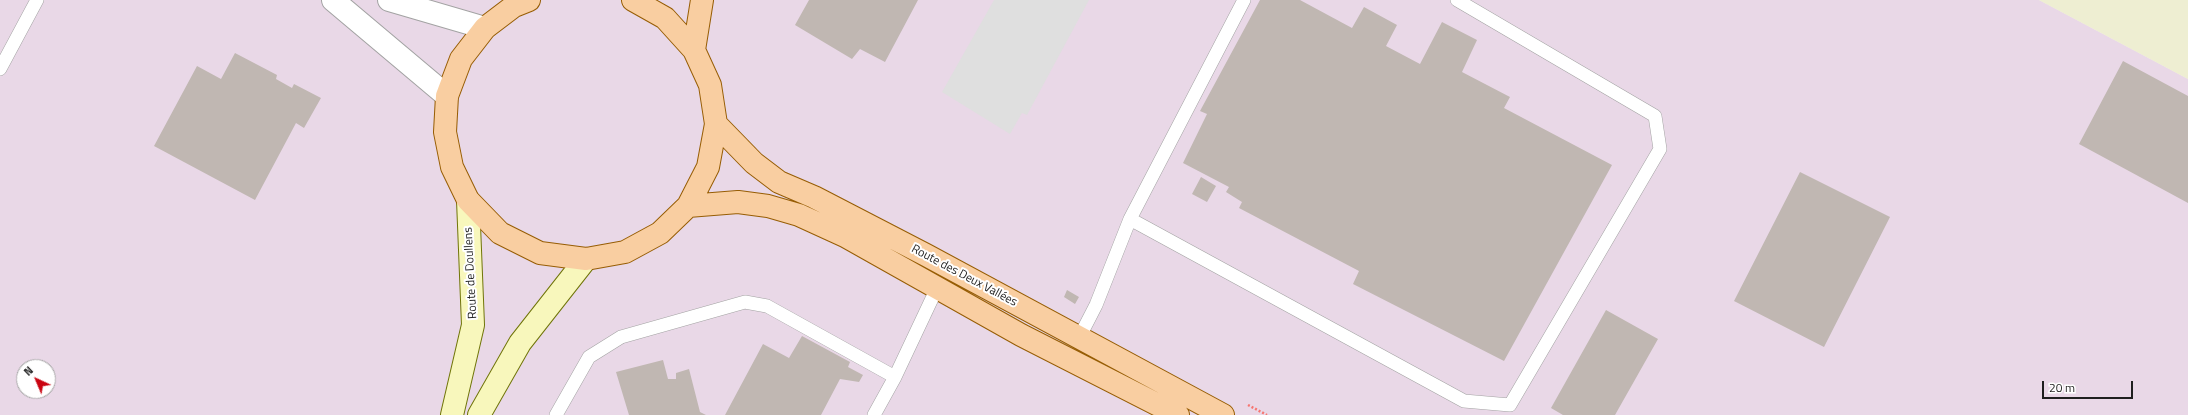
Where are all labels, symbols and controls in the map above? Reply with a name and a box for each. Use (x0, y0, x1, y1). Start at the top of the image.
street label: Route de Doullens (461, 227, 481, 319)
street label: Route des Deux Vallées (909, 242, 1019, 310)
north arrow (16, 359, 56, 399)
text: N (20, 363, 37, 379)
scale bar (2044, 373, 2135, 399)
text: 20 m (2049, 378, 2075, 397)

